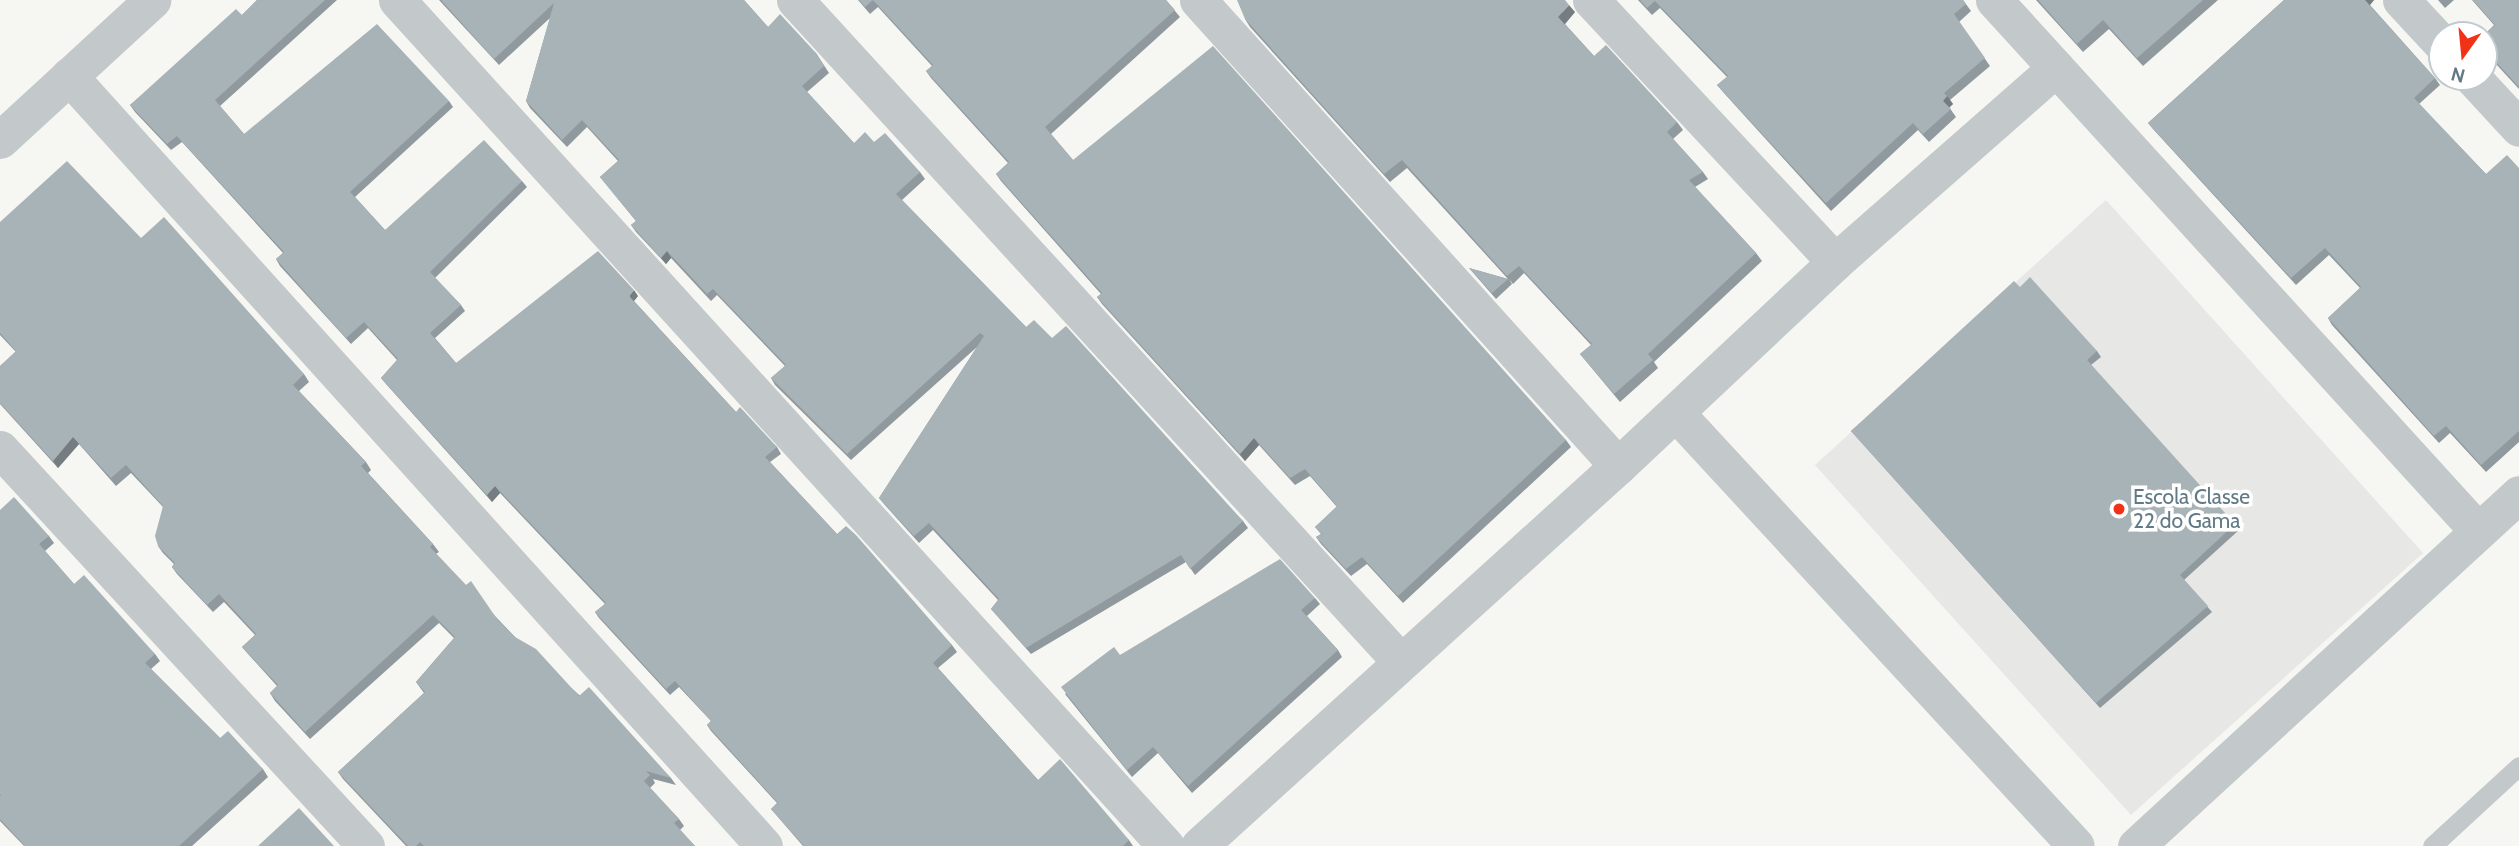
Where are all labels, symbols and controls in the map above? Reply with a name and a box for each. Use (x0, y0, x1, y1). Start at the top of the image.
north arrow (2428, 21, 2498, 91)
text: N (2448, 62, 2467, 88)
place label: Escola Classe 22 do Gama (2133, 484, 2250, 534)
marker: Escola Classe 22 do Gama (2111, 501, 2127, 517)

